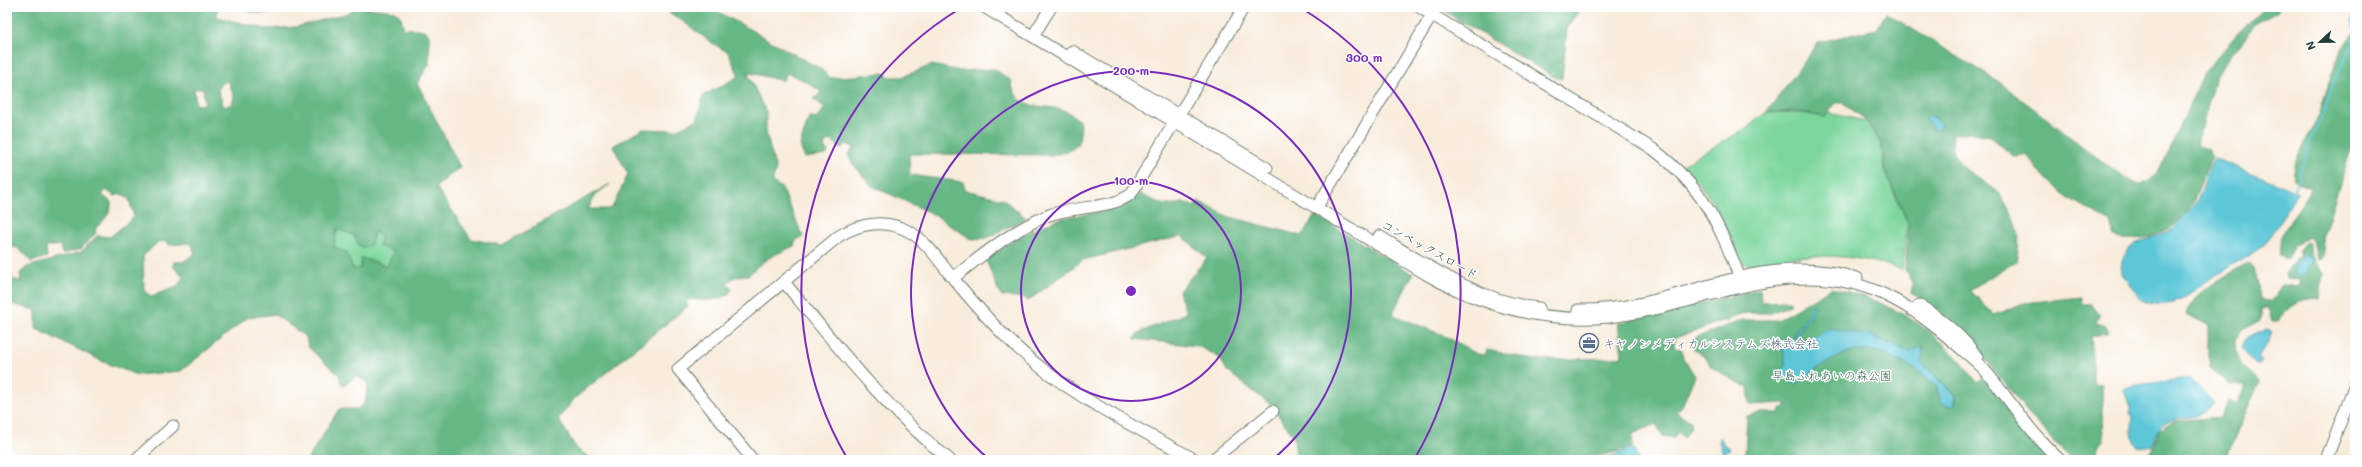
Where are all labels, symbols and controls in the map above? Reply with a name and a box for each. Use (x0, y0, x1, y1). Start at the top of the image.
north arrow (2300, 22, 2340, 62)
text: N (2302, 39, 2319, 53)
text: 300 m (1346, 49, 1382, 65)
text: 200 m (1113, 62, 1149, 78)
text: 100 m (1114, 172, 1148, 188)
street label: コンベックスロード (1379, 216, 1481, 282)
centre of rings (1124, 284, 1138, 298)
office icon: キヤノンメディカルシステムズ株式会社 (1578, 332, 1600, 354)
place label: キヤノンメディカルシステムズ株式会社 (1603, 335, 1818, 351)
park label: 早島ふれあいの森公園 (1772, 367, 1892, 383)

